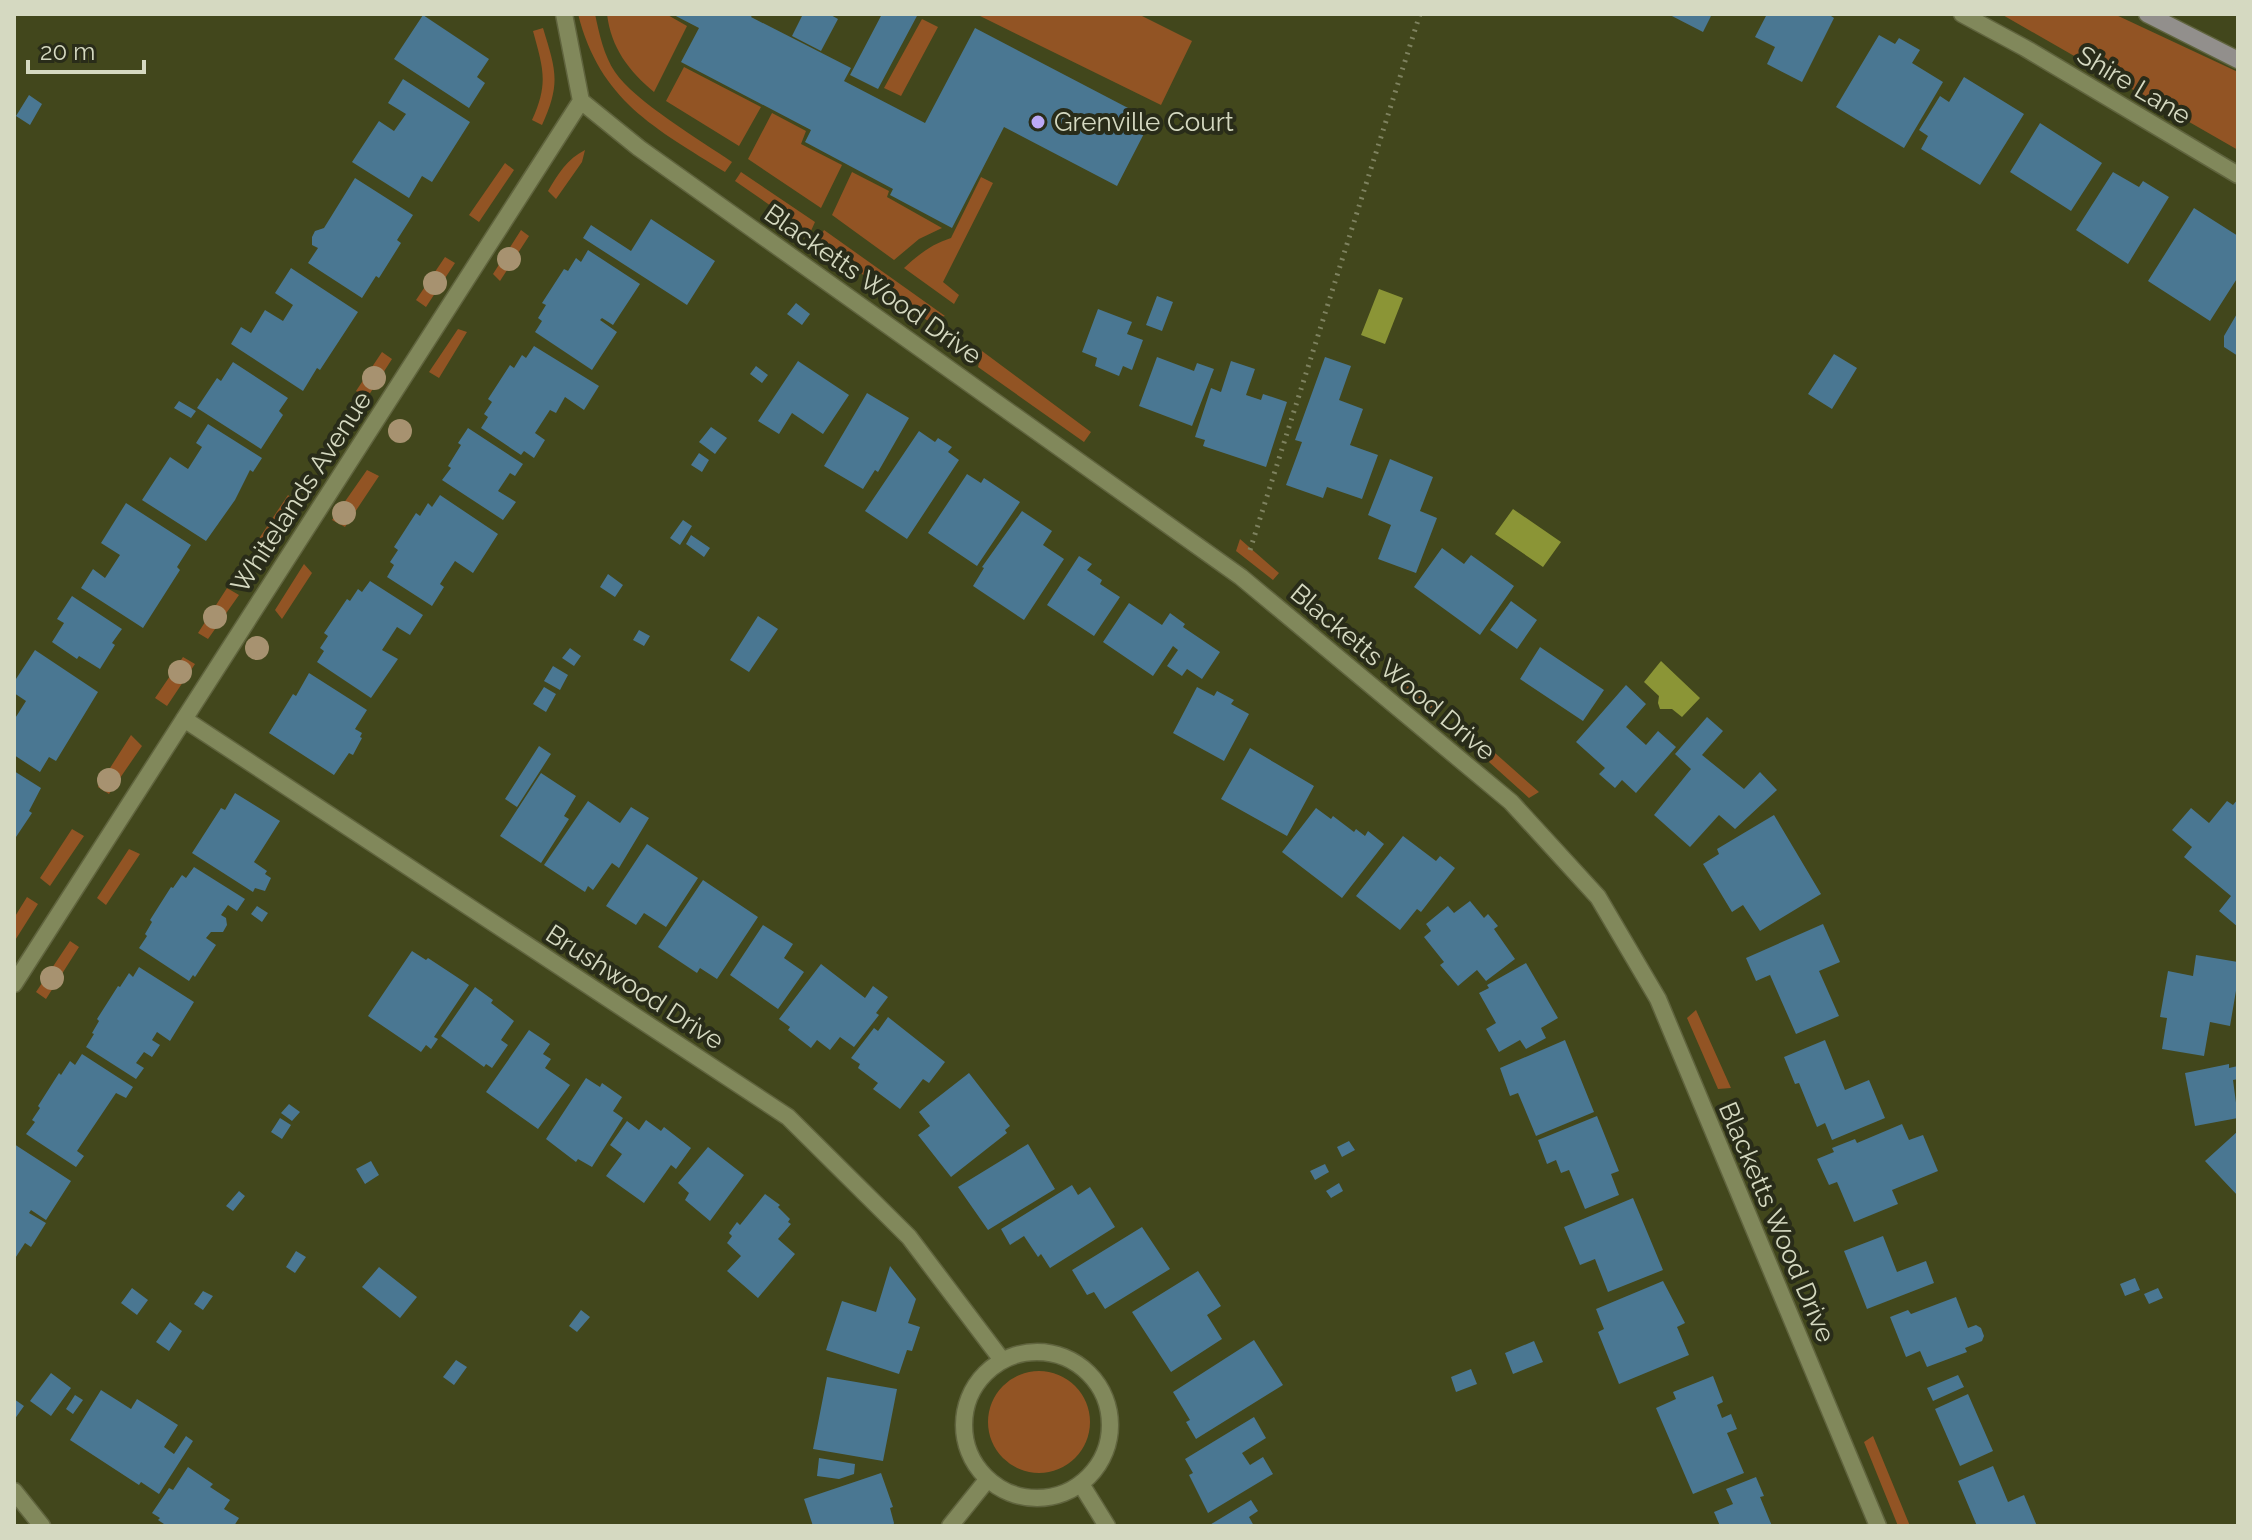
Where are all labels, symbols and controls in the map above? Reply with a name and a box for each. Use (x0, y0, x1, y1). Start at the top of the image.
scale bar (28, 24, 144, 74)
text: 20 m (40, 37, 95, 66)
street label: Shire Lane (2072, 39, 2196, 131)
place label: Grenville Court (1054, 107, 1234, 137)
marker: Grenville Court (1029, 113, 1047, 131)
street label: Blacketts Wood Drive (759, 198, 987, 370)
street label: Whitelands Avenue (225, 386, 377, 598)
street label: Blacketts Wood Drive (1285, 578, 1501, 766)
street label: Brushwood Drive (541, 918, 729, 1056)
street label: Blacketts Wood Drive (1713, 1097, 1841, 1347)

